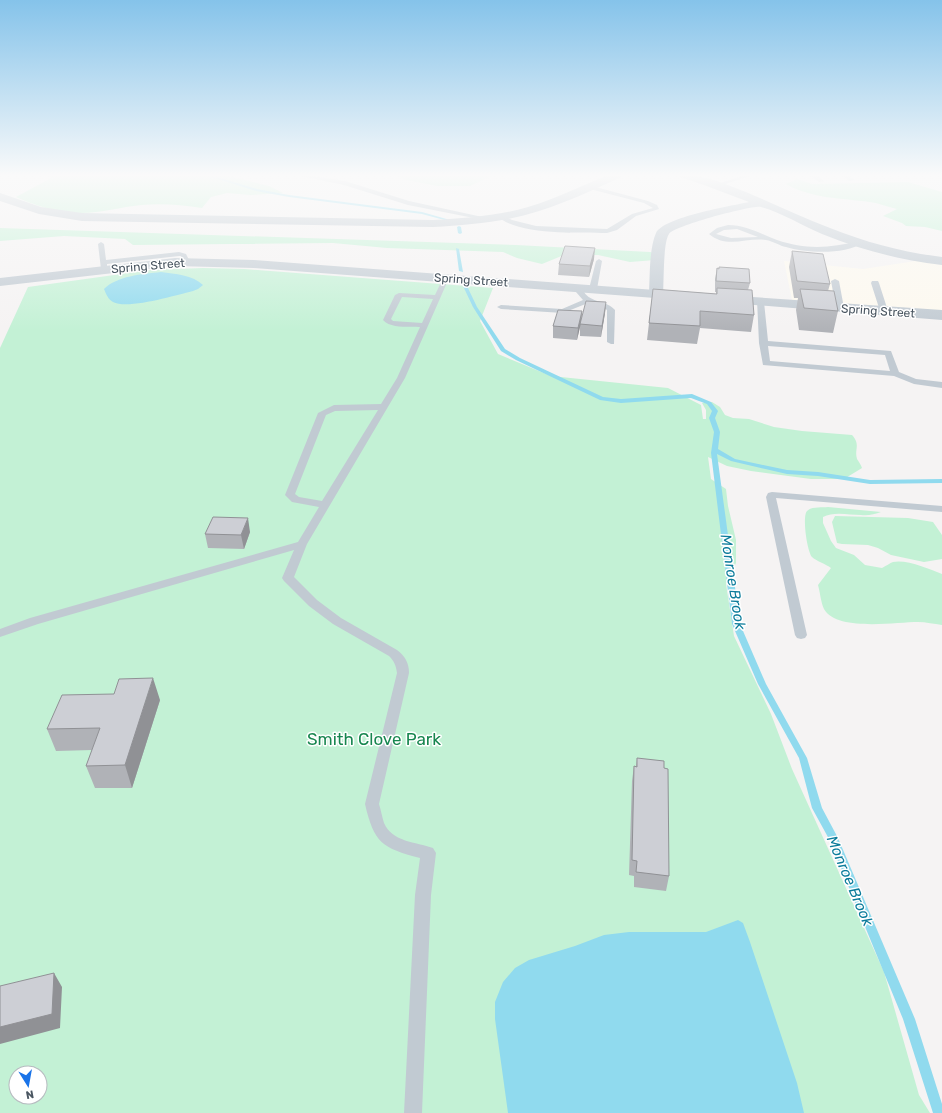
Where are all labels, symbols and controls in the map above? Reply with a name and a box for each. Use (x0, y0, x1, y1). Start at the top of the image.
street label: Spring Street (110, 256, 186, 276)
street label: Spring Street (434, 270, 509, 290)
street label: Spring Street (841, 301, 916, 321)
water label: Monroe Brook (717, 533, 749, 631)
park label: Smith Clove Park (307, 729, 441, 749)
water label: Monroe Brook (823, 833, 877, 929)
north arrow (8, 1065, 48, 1105)
text: N (25, 1087, 35, 1101)

